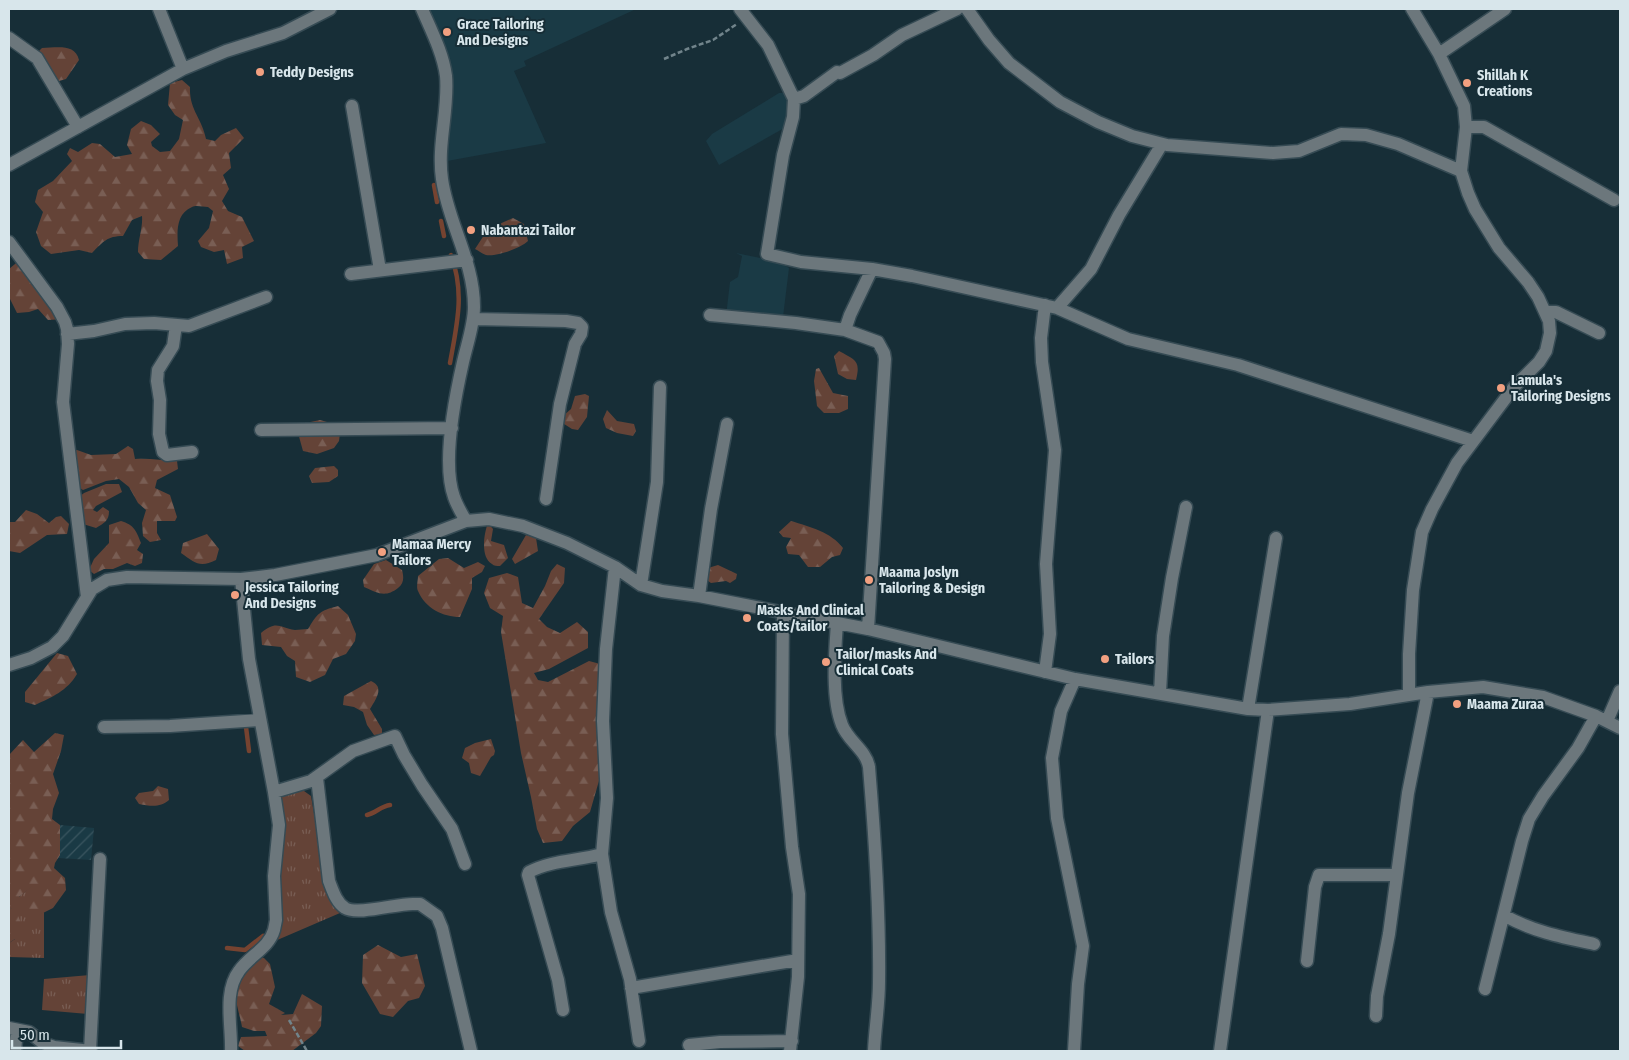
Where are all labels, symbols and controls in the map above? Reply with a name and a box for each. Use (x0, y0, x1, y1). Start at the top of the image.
place label: Grace Tailoring And Designs (456, 16, 544, 49)
marker: Grace Tailoring And Designs (441, 26, 453, 38)
place label: Teddy Designs (270, 64, 354, 81)
marker: Teddy Designs (254, 66, 266, 78)
place label: Shillah K Creations (1477, 67, 1532, 100)
marker: Shillah K Creations (1461, 77, 1473, 89)
place label: Nabantazi Tailor (481, 222, 576, 239)
marker: Nabantazi Tailor (465, 224, 477, 236)
place label: Lamula's Tailoring Designs (1511, 372, 1611, 405)
marker: Lamula's Tailoring Designs (1495, 382, 1507, 394)
place label: Mamaa Mercy Tailors (392, 536, 471, 569)
marker: Mamaa Mercy Tailors (376, 546, 388, 558)
place label: Maama Joslyn Tailoring & Design (879, 564, 985, 597)
marker: Maama Joslyn Tailoring & Design (863, 574, 875, 586)
place label: Jessica Tailoring And Designs (244, 579, 339, 612)
marker: Jessica Tailoring And Designs (229, 589, 241, 601)
place label: Masks And Clinical Coats/tailor (757, 602, 864, 635)
marker: Masks And Clinical Coats/tailor (741, 612, 753, 624)
place label: Tailor/masks And Clinical Coats (836, 646, 937, 679)
place label: Tailors (1115, 651, 1154, 668)
marker: Tailors (1099, 653, 1111, 665)
marker: Tailor/masks And Clinical Coats (820, 656, 832, 668)
place label: Maama Zuraa (1467, 696, 1544, 713)
marker: Maama Zuraa (1451, 698, 1463, 710)
scale bar (12, 1018, 121, 1050)
text: 50 m (20, 1026, 50, 1044)

